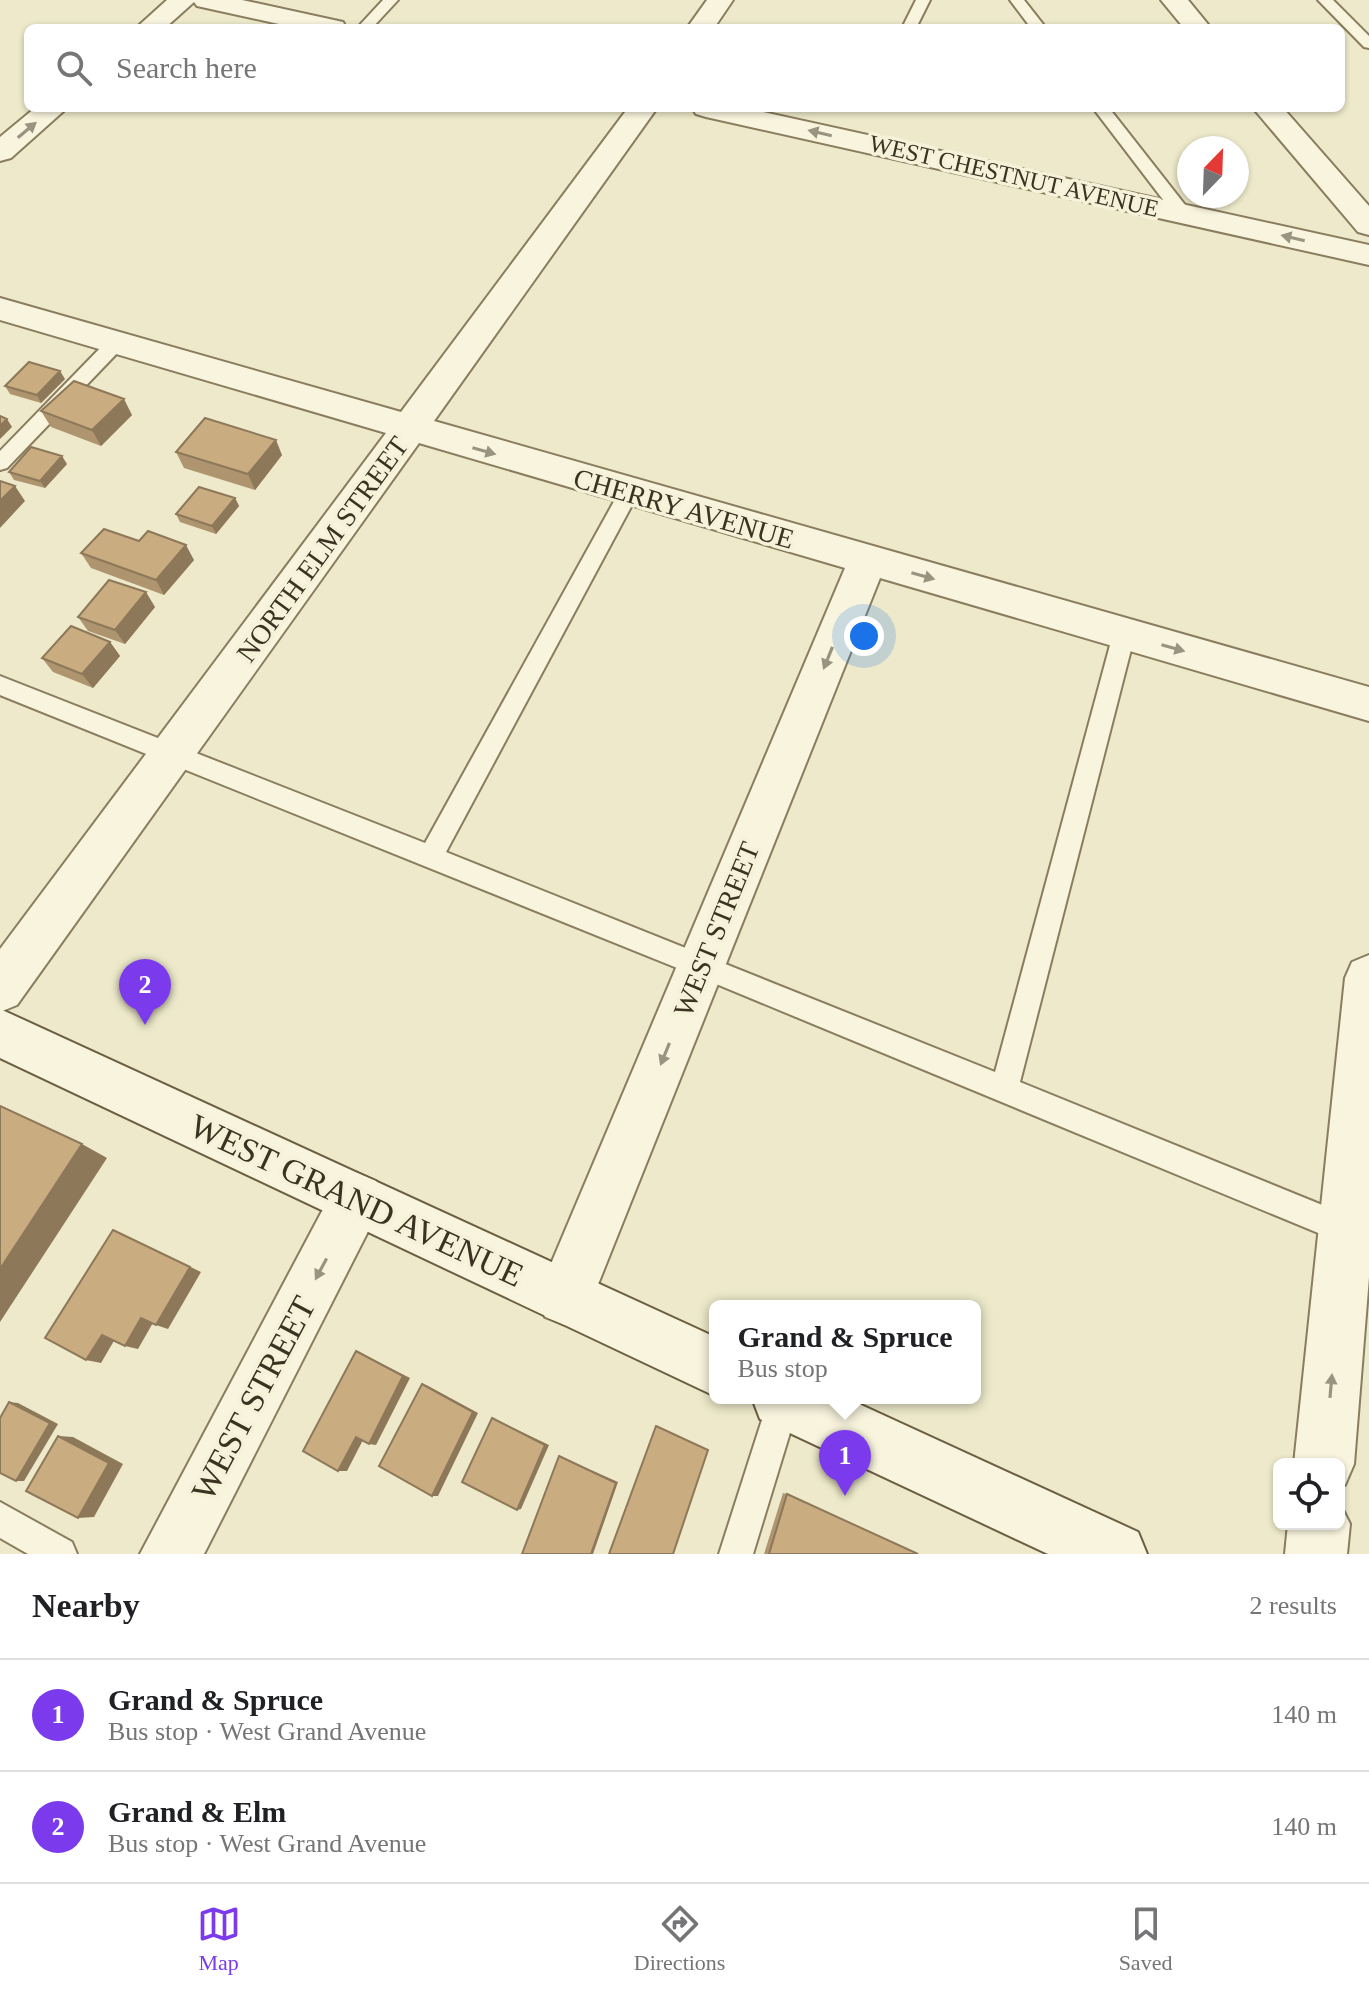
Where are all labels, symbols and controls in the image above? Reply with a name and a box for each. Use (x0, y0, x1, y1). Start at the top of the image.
search box (24, 24, 1345, 112)
icon: search (52, 46, 96, 90)
text: Search here (116, 51, 257, 84)
one-way arrow (16, 122, 36, 139)
one-way arrow (808, 126, 833, 139)
street label: WEST CHESTNUT AVENUE (867, 130, 1161, 222)
north arrow (1177, 136, 1249, 208)
one-way arrow (1280, 231, 1305, 244)
street label: NORTH ELM STREET (230, 431, 414, 668)
one-way arrow (473, 445, 497, 458)
street label: CHERRY AVENUE (570, 462, 798, 555)
one-way arrow (911, 570, 935, 583)
your location (844, 616, 884, 656)
one-way arrow (1161, 642, 1185, 655)
one-way arrow (821, 646, 834, 670)
street label: WEST STREET (667, 837, 766, 1021)
pin: 2 (119, 959, 171, 1025)
one-way arrow (658, 1042, 671, 1066)
street label: WEST GRAND AVENUE (184, 1107, 529, 1294)
one-way arrow (314, 1257, 327, 1280)
street label: WEST STREET (184, 1290, 323, 1506)
popup (709, 1300, 981, 1404)
text: Grand & Spruce (737, 1320, 953, 1353)
text: Bus stop (737, 1354, 828, 1383)
one-way arrow (1325, 1373, 1338, 1398)
pin: 1 (819, 1430, 871, 1496)
map controls (1273, 1458, 1345, 1530)
button: locate (1273, 1458, 1345, 1530)
text: Nearby (32, 1587, 140, 1624)
text: 2 results (1250, 1591, 1337, 1620)
text: Grand & Spruce (108, 1683, 323, 1716)
text: 1 (52, 1700, 65, 1729)
text: 140 m (1271, 1700, 1337, 1729)
text: Bus stop · West Grand Avenue (108, 1717, 426, 1746)
text: Grand & Elm (108, 1795, 286, 1828)
text: 2 (52, 1812, 65, 1841)
text: 140 m (1271, 1812, 1337, 1841)
text: Bus stop · West Grand Avenue (108, 1829, 426, 1858)
tab: Map (197, 1902, 241, 1976)
tab: Directions (634, 1902, 725, 1976)
tab: Saved (1119, 1902, 1172, 1976)

